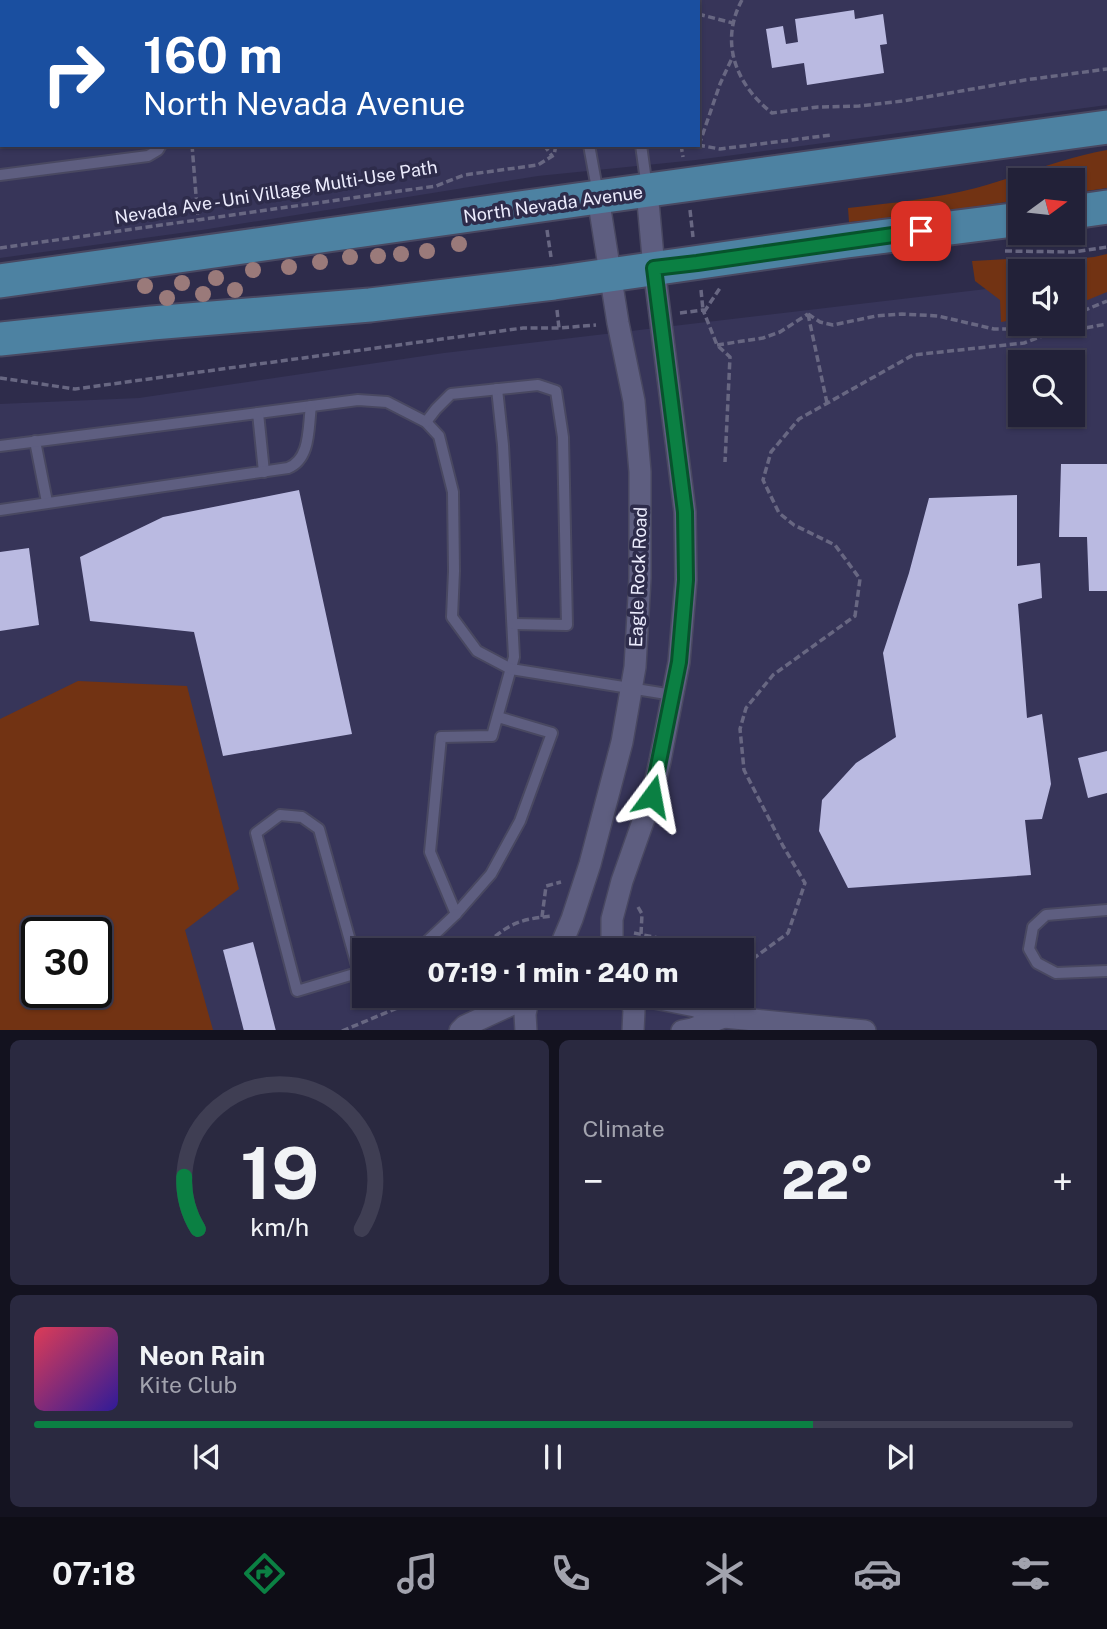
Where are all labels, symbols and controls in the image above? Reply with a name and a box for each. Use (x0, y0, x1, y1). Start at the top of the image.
text: 160 m (143, 26, 283, 84)
icon: right (28, 28, 119, 119)
text: North Nevada Avenue (143, 85, 465, 122)
street label: Nevada Ave - Uni Village Multi-Use Path (113, 156, 439, 228)
north arrow (1008, 168, 1085, 245)
map controls (1008, 168, 1085, 427)
street label: North Nevada Avenue (462, 181, 644, 227)
pin (891, 201, 951, 261)
icon: arrive (902, 212, 940, 250)
button: sound (1008, 259, 1085, 336)
button: search (1008, 350, 1085, 427)
street label: Eagle Rock Road (625, 506, 651, 648)
position arrow (615, 759, 689, 833)
speed limit sign: 30 (21, 917, 112, 1008)
text: 07:19 · 1 min · 240 m (428, 957, 678, 988)
text: Climate (583, 1115, 665, 1142)
text: 19 (240, 1130, 319, 1215)
text: 22° (781, 1150, 874, 1211)
text: − (583, 1159, 604, 1204)
text: + (1052, 1159, 1073, 1204)
text: km/h (250, 1211, 309, 1241)
text: Neon Rain (139, 1340, 265, 1371)
text: Kite Club (139, 1371, 237, 1398)
icon: previous (188, 1438, 226, 1476)
icon: pause (534, 1438, 572, 1476)
icon: next (881, 1438, 919, 1476)
icon: directions (240, 1549, 289, 1598)
icon: music (393, 1549, 442, 1598)
icon: phone (546, 1549, 595, 1598)
icon: climate (700, 1549, 749, 1598)
icon: car (853, 1549, 902, 1598)
icon: filters (1006, 1549, 1055, 1598)
text: 07:18 (52, 1555, 136, 1592)

